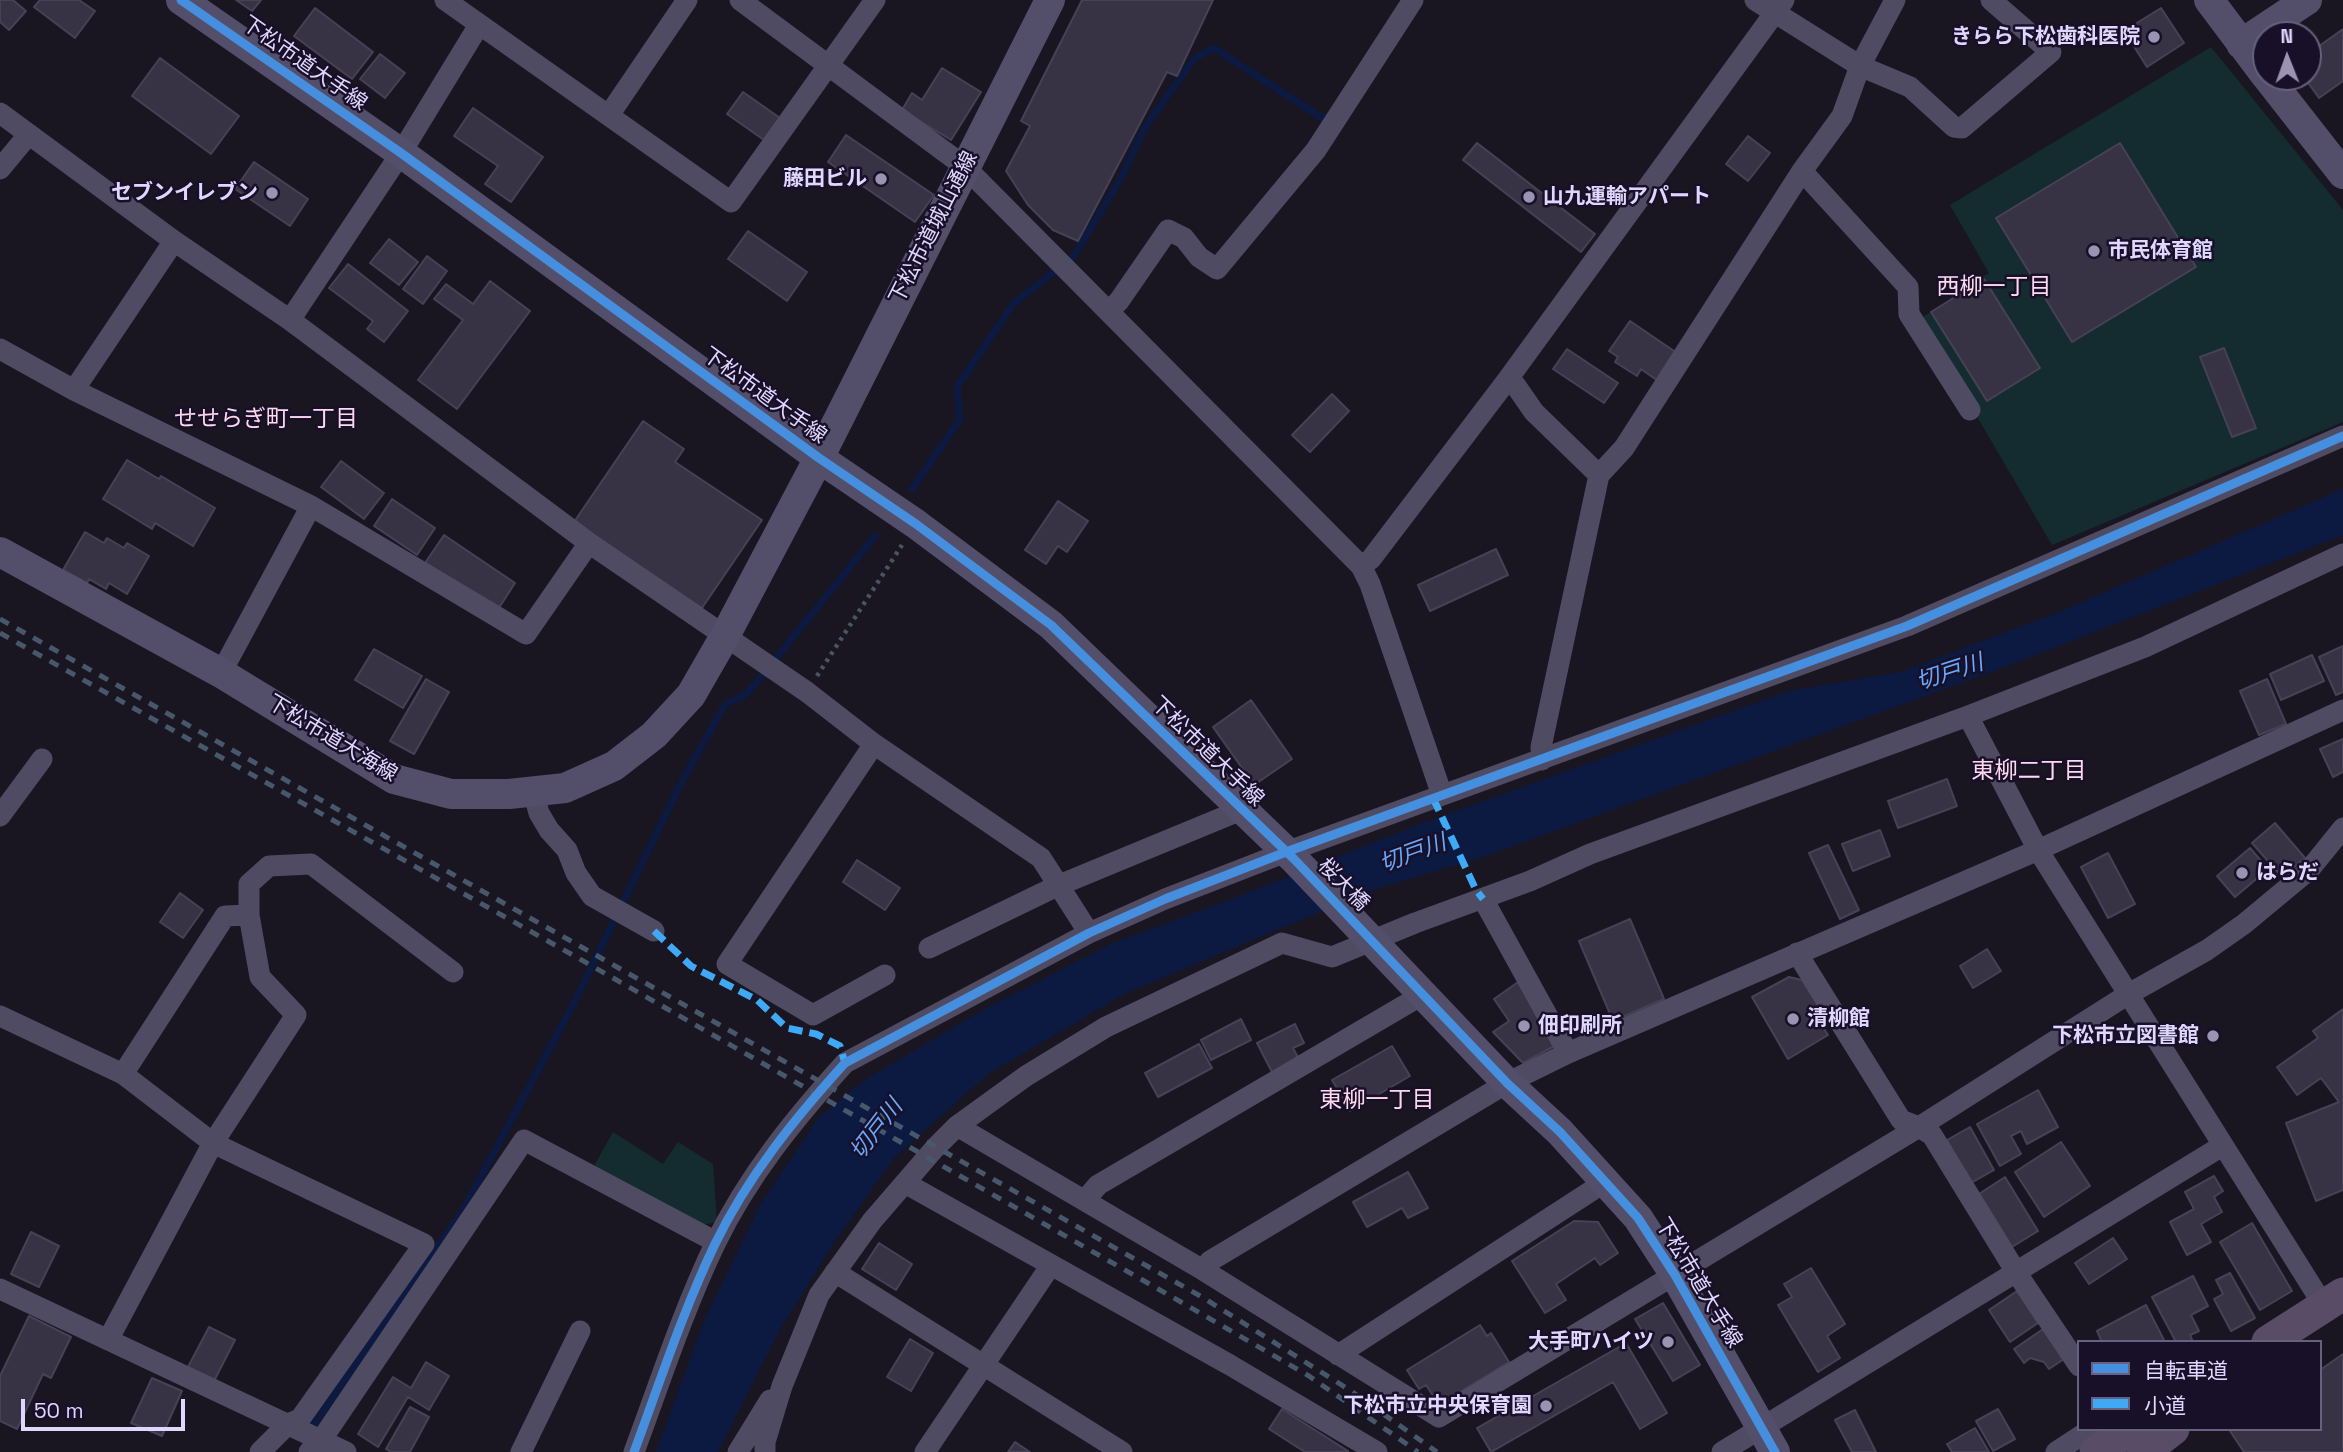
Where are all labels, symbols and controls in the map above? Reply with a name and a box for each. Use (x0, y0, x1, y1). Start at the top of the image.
street label: 下松市道大手線 (237, 12, 371, 116)
north arrow (2252, 21, 2322, 91)
place label: きらら下松歯科医院 (1951, 24, 2140, 50)
text: N (2280, 24, 2293, 49)
marker: きらら下松歯科医院 (2146, 29, 2162, 45)
street label: 下松市道城山通線 (885, 147, 983, 309)
place label: 藤田ビル (783, 166, 867, 192)
marker: 藤田ビル (873, 171, 889, 187)
place label: セブンイレブン (111, 180, 258, 206)
place label: 山九運輸アパート (1543, 184, 1711, 210)
marker: セブンイレブン (264, 185, 280, 201)
marker: 山九運輸アパート (1521, 189, 1537, 205)
place label: 市民体育館 (2108, 238, 2213, 264)
marker: 市民体育館 (2086, 243, 2102, 259)
district label: 西柳一丁目 (1937, 274, 2051, 302)
street label: 下松市道大手線 (697, 343, 831, 449)
district label: せせらぎ町一丁目 (174, 406, 358, 434)
water label: 切戸川 (1913, 649, 1987, 697)
street label: 下松市道大海線 (263, 690, 401, 788)
street label: 下松市道大手線 (1145, 692, 1269, 812)
district label: 東柳二丁目 (1972, 758, 2086, 786)
water label: 切戸川 (1376, 829, 1450, 879)
street label: 桜大橋 (1312, 854, 1374, 916)
place label: はらだ (2256, 860, 2319, 886)
marker: はらだ (2234, 865, 2250, 881)
place label: 清柳館 (1807, 1006, 1870, 1032)
marker: 清柳館 (1785, 1011, 1801, 1027)
place label: 佃印刷所 (1538, 1013, 1622, 1039)
marker: 佃印刷所 (1516, 1018, 1532, 1034)
place label: 下松市立図書館 (2052, 1023, 2199, 1049)
marker: 下松市立図書館 (2205, 1028, 2221, 1044)
district label: 東柳一丁目 (1320, 1087, 1434, 1115)
water label: 切戸川 (845, 1094, 909, 1166)
street label: 下松市道大手線 (1649, 1214, 1747, 1352)
place label: 大手町ハイツ (1528, 1329, 1654, 1355)
marker: 大手町ハイツ (1660, 1334, 1676, 1350)
legend (2077, 1340, 2322, 1431)
text: 自転車道 (2144, 1357, 2228, 1384)
scale bar (24, 1386, 189, 1430)
text: 小道 (2144, 1392, 2186, 1419)
place label: 下松市立中央保育園 (1343, 1393, 1532, 1419)
text: 50 m (34, 1397, 84, 1424)
marker: 下松市立中央保育園 (1538, 1398, 1554, 1414)

